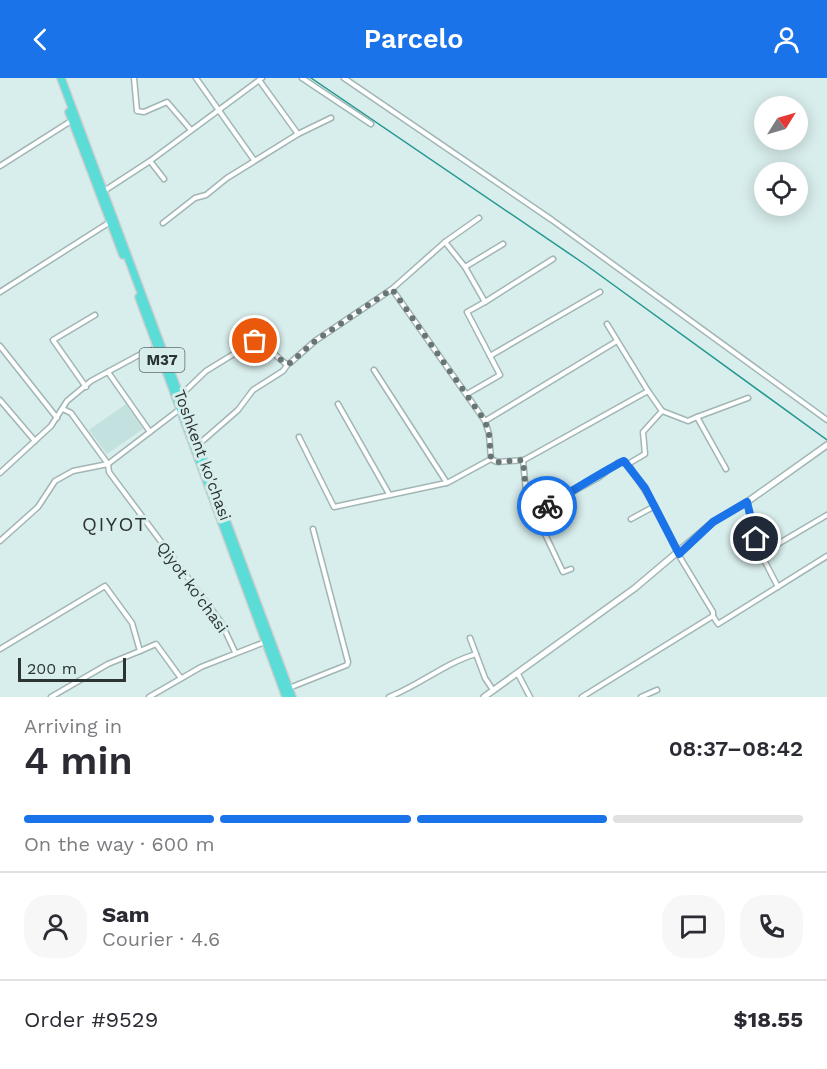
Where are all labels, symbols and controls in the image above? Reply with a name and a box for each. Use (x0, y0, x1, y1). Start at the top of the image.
icon: back (24, 23, 57, 56)
text: Parcelo (364, 23, 463, 55)
icon: person (770, 23, 803, 56)
north arrow (754, 96, 808, 150)
map controls (754, 96, 808, 216)
button: locate (754, 162, 808, 216)
pin (229, 315, 280, 366)
icon: bag (238, 324, 271, 357)
road number: M37 (140, 348, 184, 372)
street label: Toshkent ko'chasi (170, 387, 235, 523)
courier (517, 476, 577, 536)
icon: bike (531, 490, 564, 523)
district label: QIYOT (82, 512, 148, 536)
pin (730, 513, 781, 564)
icon: home (739, 522, 772, 555)
street label: Qiyot ko'chasi (153, 538, 232, 637)
scale bar (18, 655, 126, 682)
text: 200 m (27, 659, 77, 678)
text: Arriving in (24, 714, 122, 738)
text: 08:37–08:42 (669, 736, 803, 761)
text: 4 min (24, 738, 133, 783)
text: On the way · 600 m (24, 832, 214, 856)
button: person (24, 895, 87, 958)
button: chat (662, 895, 725, 958)
button: phone (740, 895, 803, 958)
text: Sam (102, 902, 150, 927)
text: Courier · 4.6 (102, 927, 220, 951)
text: Order #9529 (24, 1007, 158, 1032)
text: $18.55 (734, 1007, 803, 1032)

